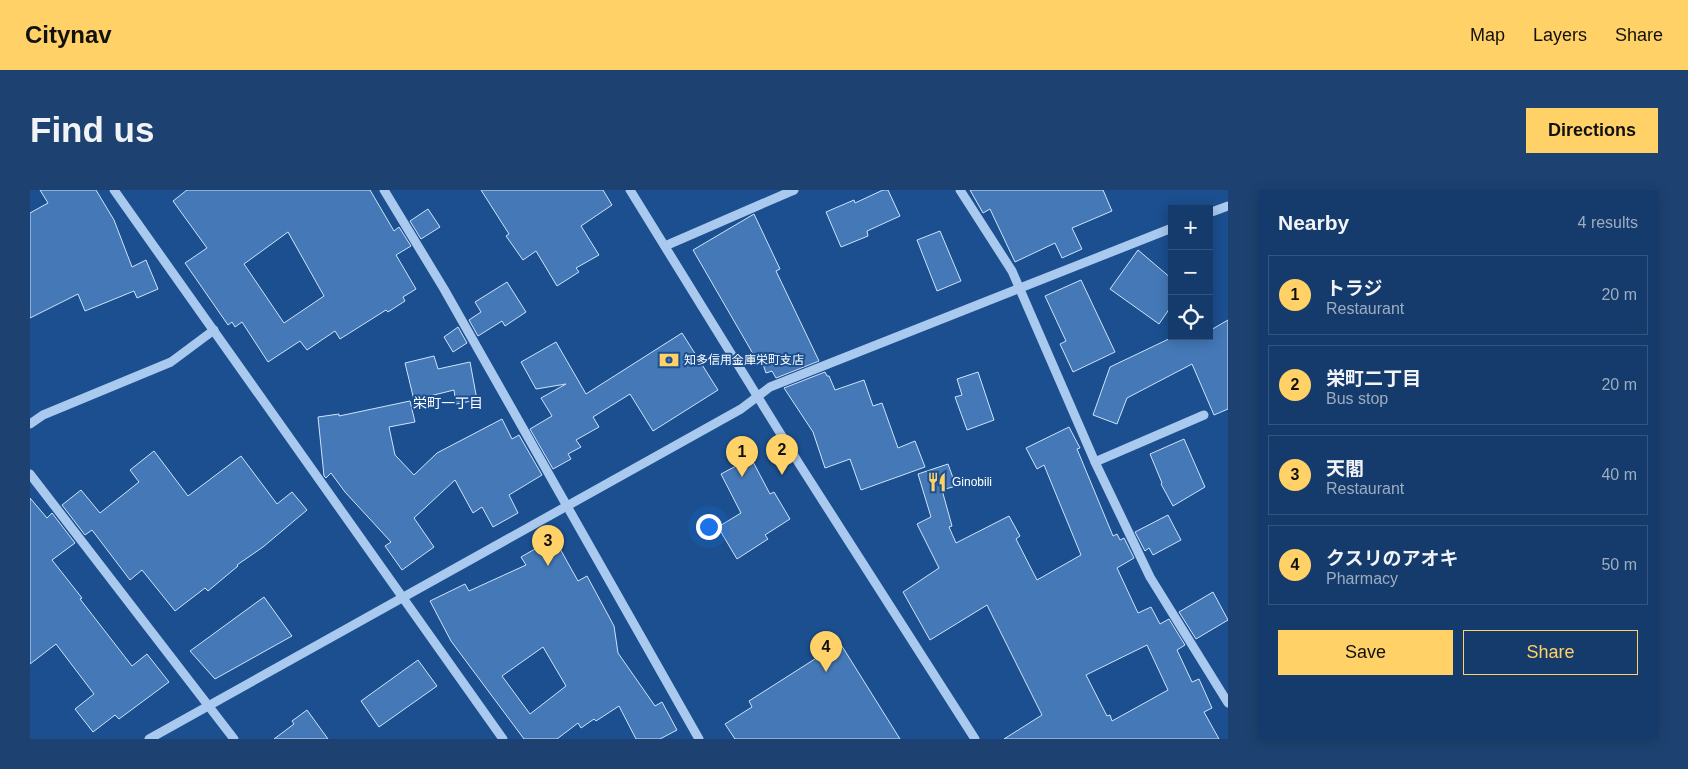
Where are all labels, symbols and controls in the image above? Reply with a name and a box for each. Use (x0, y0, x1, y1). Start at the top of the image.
text: Citynav (25, 21, 112, 48)
text: Map (1470, 25, 1505, 45)
text: Layers (1533, 25, 1587, 45)
text: Share (1615, 25, 1663, 45)
button: Directions (1526, 108, 1658, 153)
text: Find us (30, 110, 154, 149)
map controls (1168, 205, 1213, 340)
button: + (1168, 205, 1213, 250)
text: Nearby (1278, 211, 1349, 234)
text: 4 results (1578, 214, 1638, 231)
button: − (1168, 250, 1213, 295)
text: トラジ (1326, 278, 1383, 299)
text: 1 (1291, 286, 1299, 303)
text: 20 m (1601, 286, 1637, 303)
button: locate (1168, 295, 1213, 340)
text: Restaurant (1326, 300, 1404, 317)
bank icon: 知多信用金庫栄町支店 (658, 349, 680, 371)
place label: 知多信用金庫栄町支店 (684, 353, 804, 367)
text: 栄町二丁目 (1326, 368, 1421, 389)
text: 2 (1291, 376, 1299, 393)
text: 20 m (1601, 376, 1637, 393)
text: Bus stop (1326, 390, 1388, 407)
district label: 栄町一丁目 (413, 395, 483, 411)
pin: 2 (766, 434, 798, 475)
pin: 1 (726, 436, 758, 477)
text: 天閣 (1326, 458, 1364, 479)
text: 3 (1291, 466, 1299, 483)
text: 40 m (1601, 466, 1637, 483)
restaurant icon: Ginobili (926, 471, 948, 493)
place label: Ginobili (952, 475, 992, 489)
text: Restaurant (1326, 480, 1404, 497)
your location (696, 514, 722, 540)
pin: 3 (532, 525, 564, 566)
text: クスリのアオキ (1326, 548, 1458, 569)
text: 4 (1291, 556, 1299, 573)
text: 50 m (1601, 556, 1637, 573)
text: Pharmacy (1326, 570, 1398, 587)
button: Save (1278, 630, 1453, 675)
button: Share (1463, 630, 1638, 675)
pin: 4 (810, 631, 842, 672)

